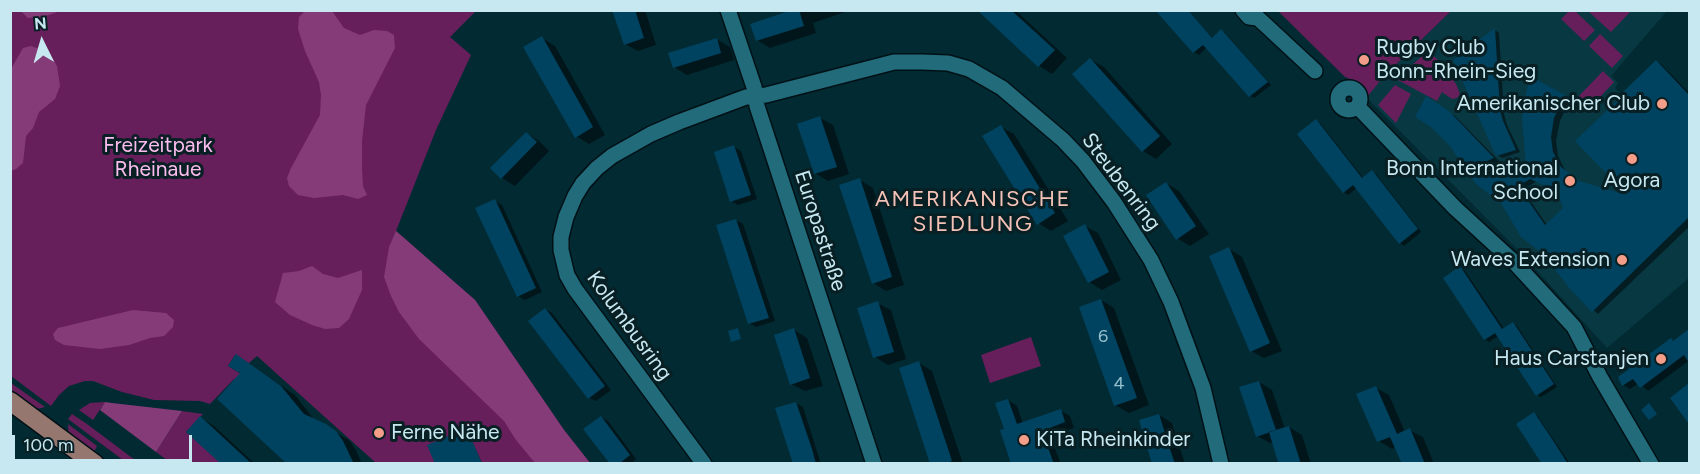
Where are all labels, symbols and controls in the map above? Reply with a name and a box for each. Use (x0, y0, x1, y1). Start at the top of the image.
north arrow (12, 12, 72, 72)
text: N (33, 14, 47, 34)
place label: Rugby Club Bonn-Rhein-Sieg (1376, 35, 1536, 85)
marker: Rugby Club Bonn-Rhein-Sieg (1357, 53, 1371, 67)
place label: Amerikanischer Club (1457, 91, 1650, 117)
marker: Amerikanischer Club (1655, 97, 1669, 111)
street label: Steubenring (1076, 128, 1166, 236)
park label: Freizeitpark Rheinaue (103, 133, 213, 183)
marker: Agora (1625, 152, 1639, 166)
place label: Bonn International School (1386, 156, 1558, 206)
street label: Europastraße (789, 167, 851, 295)
place label: Agora (1604, 168, 1660, 194)
marker: Bonn International School (1563, 174, 1577, 188)
district label: AMERIKANISCHE SIEDLUNG (875, 187, 1071, 238)
place label: Waves Extension (1451, 247, 1610, 273)
marker: Waves Extension (1615, 253, 1629, 267)
street label: Kolumbusring (581, 266, 677, 386)
house number: 6 (1098, 326, 1108, 348)
place label: Haus Carstanjen (1494, 346, 1649, 372)
marker: Haus Carstanjen (1654, 352, 1668, 366)
house number: 4 (1113, 373, 1125, 395)
place label: Ferne Nähe (391, 420, 499, 446)
scale bar (15, 423, 195, 461)
marker: Ferne Nähe (372, 426, 386, 440)
place label: KiTa Rheinkinder (1036, 427, 1190, 453)
marker: KiTa Rheinkinder (1017, 433, 1031, 447)
text: 100 m (23, 434, 73, 456)

